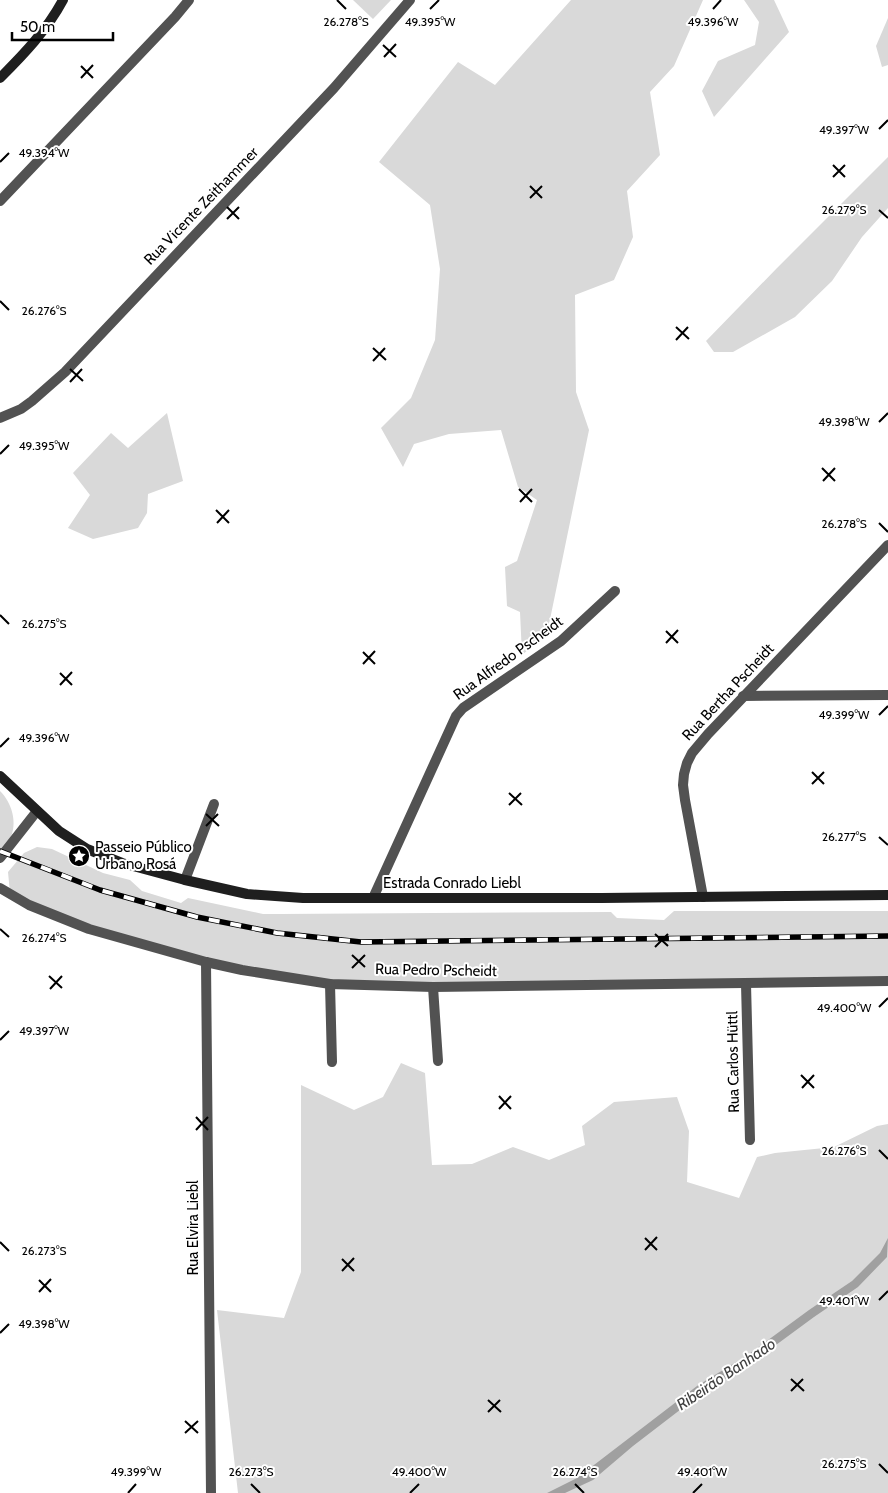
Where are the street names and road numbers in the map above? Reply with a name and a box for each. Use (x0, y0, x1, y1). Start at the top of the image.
street label: Rua Vicente Zeithammer (140, 143, 262, 269)
street label: Rua Alfredo Pscheidt (450, 612, 566, 704)
street label: Rua Bertha Pscheidt (678, 640, 778, 744)
street label: Estrada Conrado Liebl (383, 874, 521, 892)
street label: Rua Pedro Pscheidt (375, 960, 497, 980)
street label: Rua Carlos Hüttl (723, 1011, 743, 1113)
street label: Rua Elvira Liebl (184, 1180, 202, 1276)

